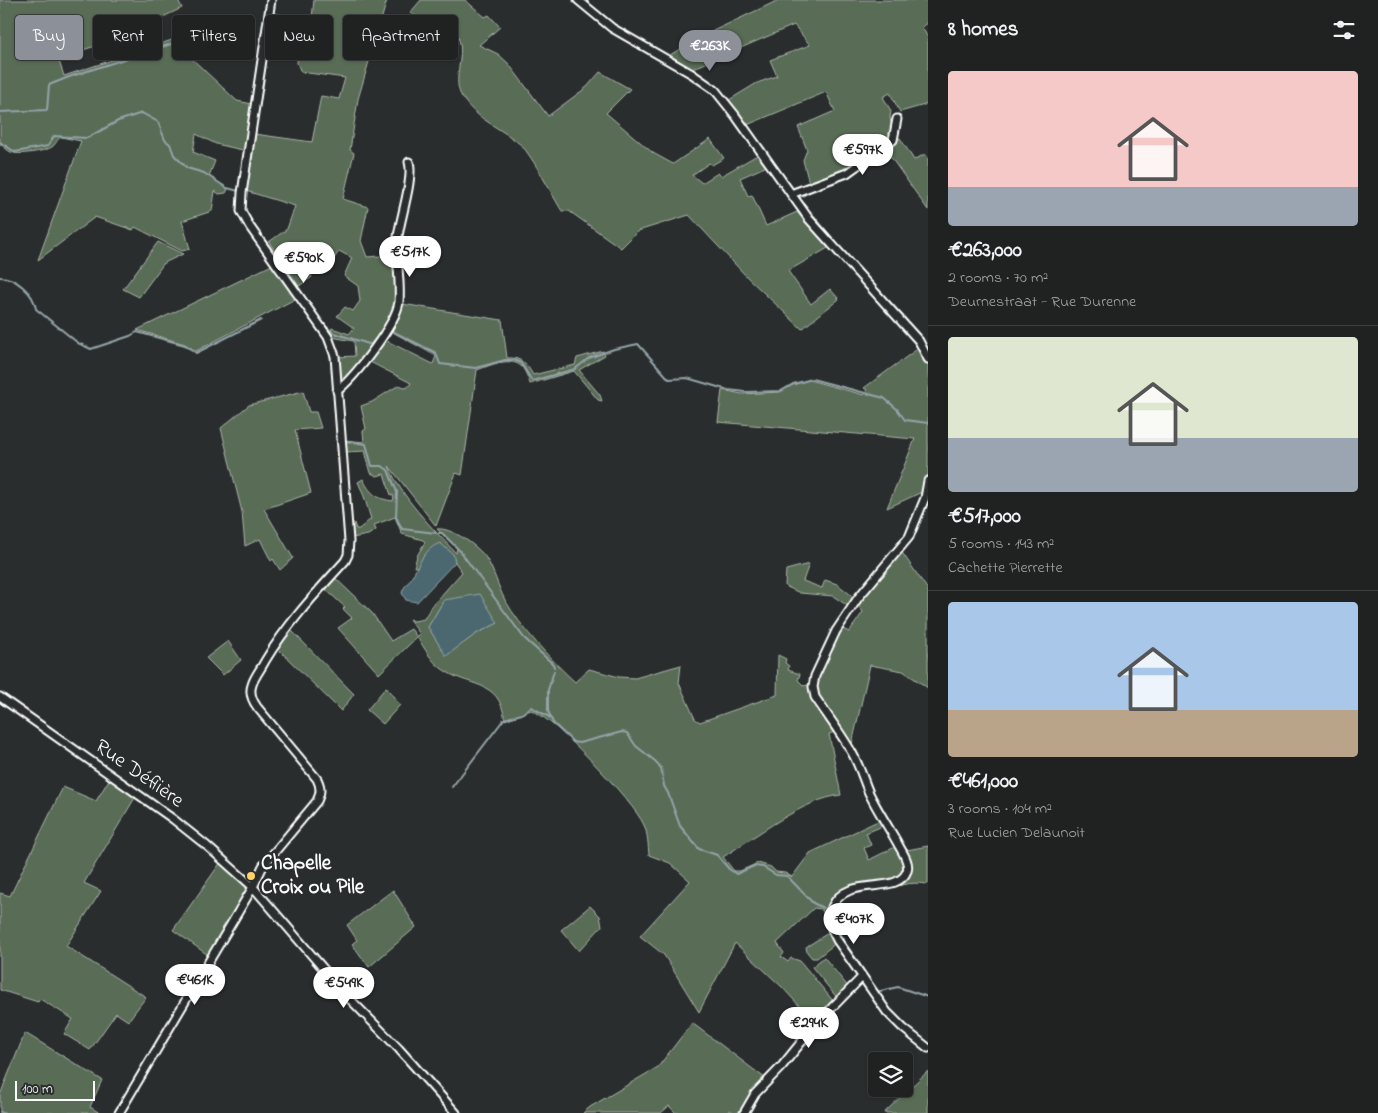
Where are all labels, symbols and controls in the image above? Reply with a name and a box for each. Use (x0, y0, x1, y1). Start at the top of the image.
chip: Buy (15, 15, 83, 60)
chip: Rent (93, 15, 162, 60)
chip: Filters (172, 15, 255, 60)
chip: New (265, 15, 333, 60)
chip: Apartment (343, 15, 458, 60)
text: 8 homes (948, 15, 1018, 45)
icon: filters (1330, 16, 1358, 44)
pin: €263K (675, 30, 745, 72)
text: €263K (690, 34, 730, 58)
icon: home (1108, 104, 1198, 194)
pin: €597K (828, 134, 898, 176)
text: €597K (843, 138, 883, 162)
pin: €517K (375, 236, 445, 278)
text: €263,000 (948, 236, 1022, 266)
text: €517K (390, 240, 430, 264)
pin: €590K (269, 242, 339, 284)
text: €590K (284, 246, 324, 270)
text: 2 rooms · 70 m² (948, 266, 1048, 290)
text: Deurnestraat - Rue Durenne (948, 290, 1136, 314)
icon: home (1108, 369, 1198, 459)
text: €517,000 (948, 502, 1021, 532)
text: 5 rooms · 143 m² (948, 532, 1054, 556)
text: Cachette Pierrette (948, 556, 1063, 580)
icon: home (1108, 634, 1198, 724)
street label: Rue Déflière (88, 732, 190, 816)
text: €461,000 (948, 767, 1018, 797)
text: 3 rooms · 104 m² (948, 797, 1052, 821)
text: Rue Lucien Delaunoit (948, 821, 1085, 845)
place label: Chapelle Croix ou Pile (261, 849, 365, 903)
marker: Chapelle Croix ou Pile (245, 870, 257, 882)
pin: €407K (819, 902, 889, 945)
text: €407K (834, 907, 874, 931)
pin: €461K (160, 964, 230, 1006)
pin: €549K (309, 966, 379, 1009)
text: €461K (176, 968, 214, 992)
text: €549K (324, 971, 364, 995)
pin: €294K (774, 1006, 844, 1049)
text: €294K (790, 1011, 828, 1035)
map controls (868, 1052, 913, 1097)
button: layers (868, 1052, 913, 1097)
scale bar (15, 1078, 95, 1101)
text: 100 m (22, 1079, 53, 1100)

